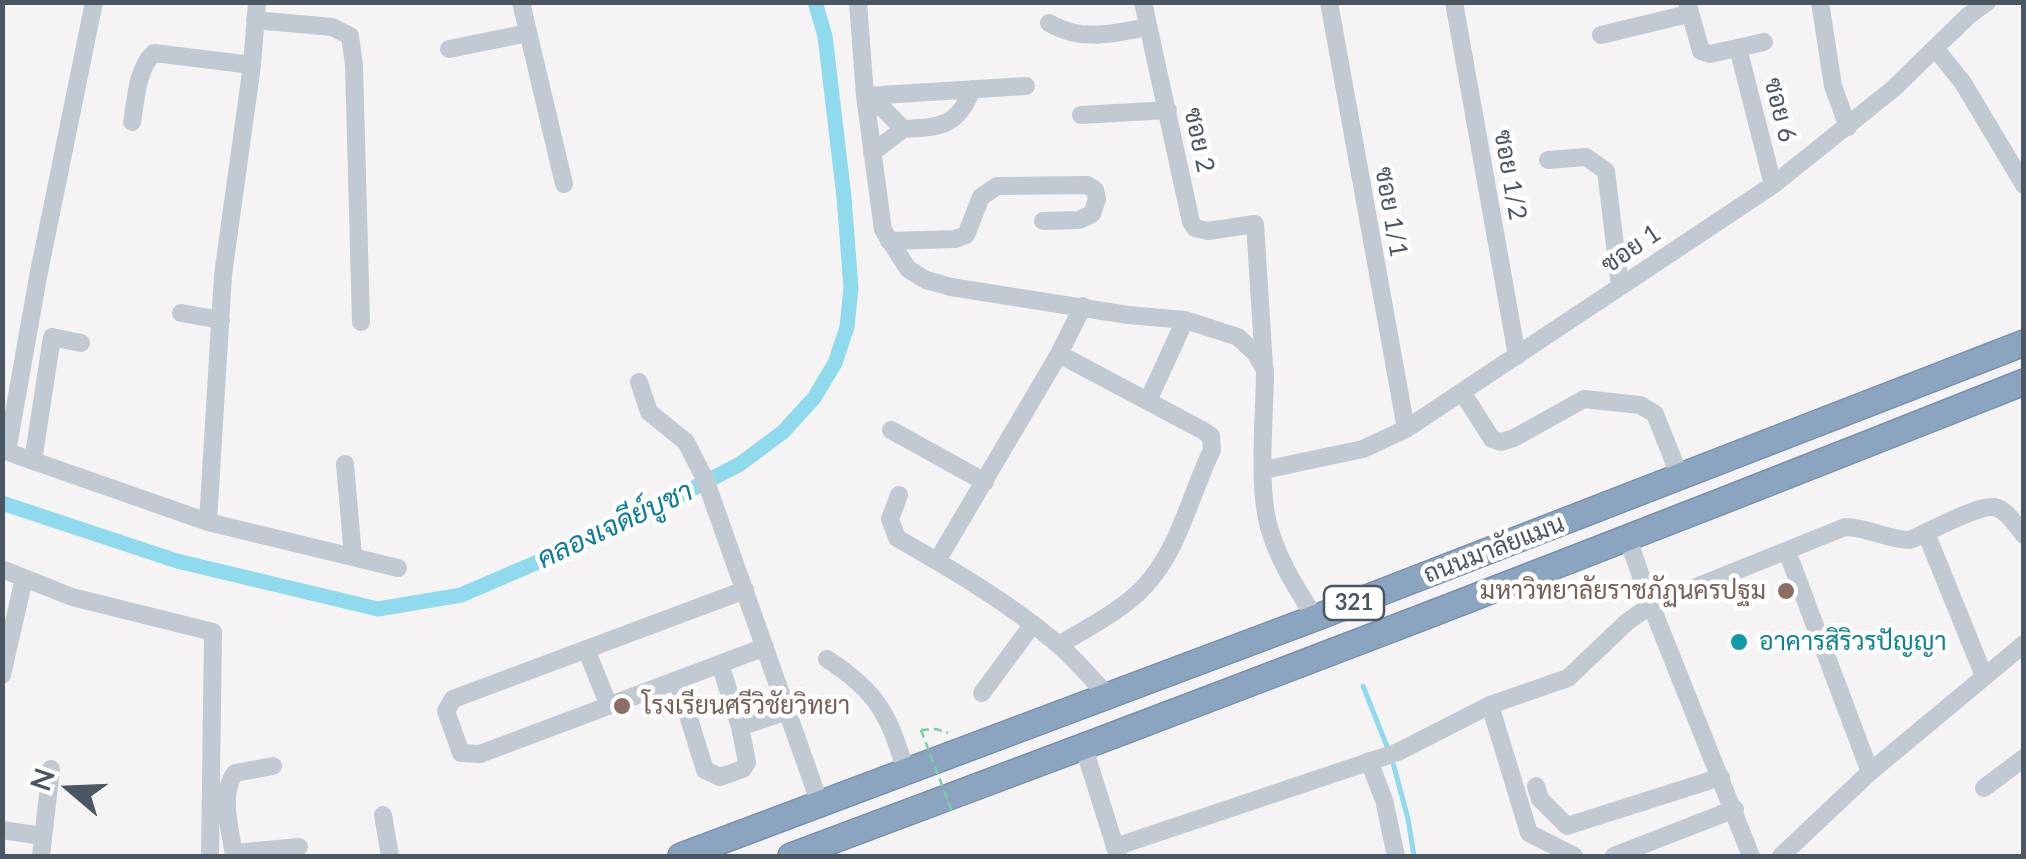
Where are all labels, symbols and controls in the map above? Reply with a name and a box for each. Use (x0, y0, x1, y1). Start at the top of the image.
street label: ซอย 6 (1758, 75, 1802, 145)
street label: ซอย 2 (1178, 105, 1220, 175)
street label: ซอย 1/2 (1487, 128, 1533, 222)
street label: ซอย 1/1 (1368, 165, 1414, 259)
street label: ซอย 1 (1596, 218, 1666, 280)
water label: คลองเจดีย์บูชา (532, 474, 698, 576)
street label: ถนนมาลัยแมน (1419, 508, 1569, 590)
place label: มหาวิทยาลัยราชภัฏนครปฐม (1480, 576, 1766, 606)
marker: มหาวิทยาลัยราชภัฏนครปฐม (1775, 580, 1797, 602)
road number: 321 (1324, 586, 1384, 620)
place label: อาคารสิริวรปัญญา (1759, 627, 1947, 657)
marker: อาคารสิริวรปัญญา (1728, 631, 1750, 653)
place label: โรงเรียนศรีวิชัยวิทยา (642, 691, 850, 721)
marker: โรงเรียนศรีวิชัยวิทยา (611, 695, 633, 717)
north arrow (20, 739, 120, 839)
text: N (22, 764, 61, 795)

